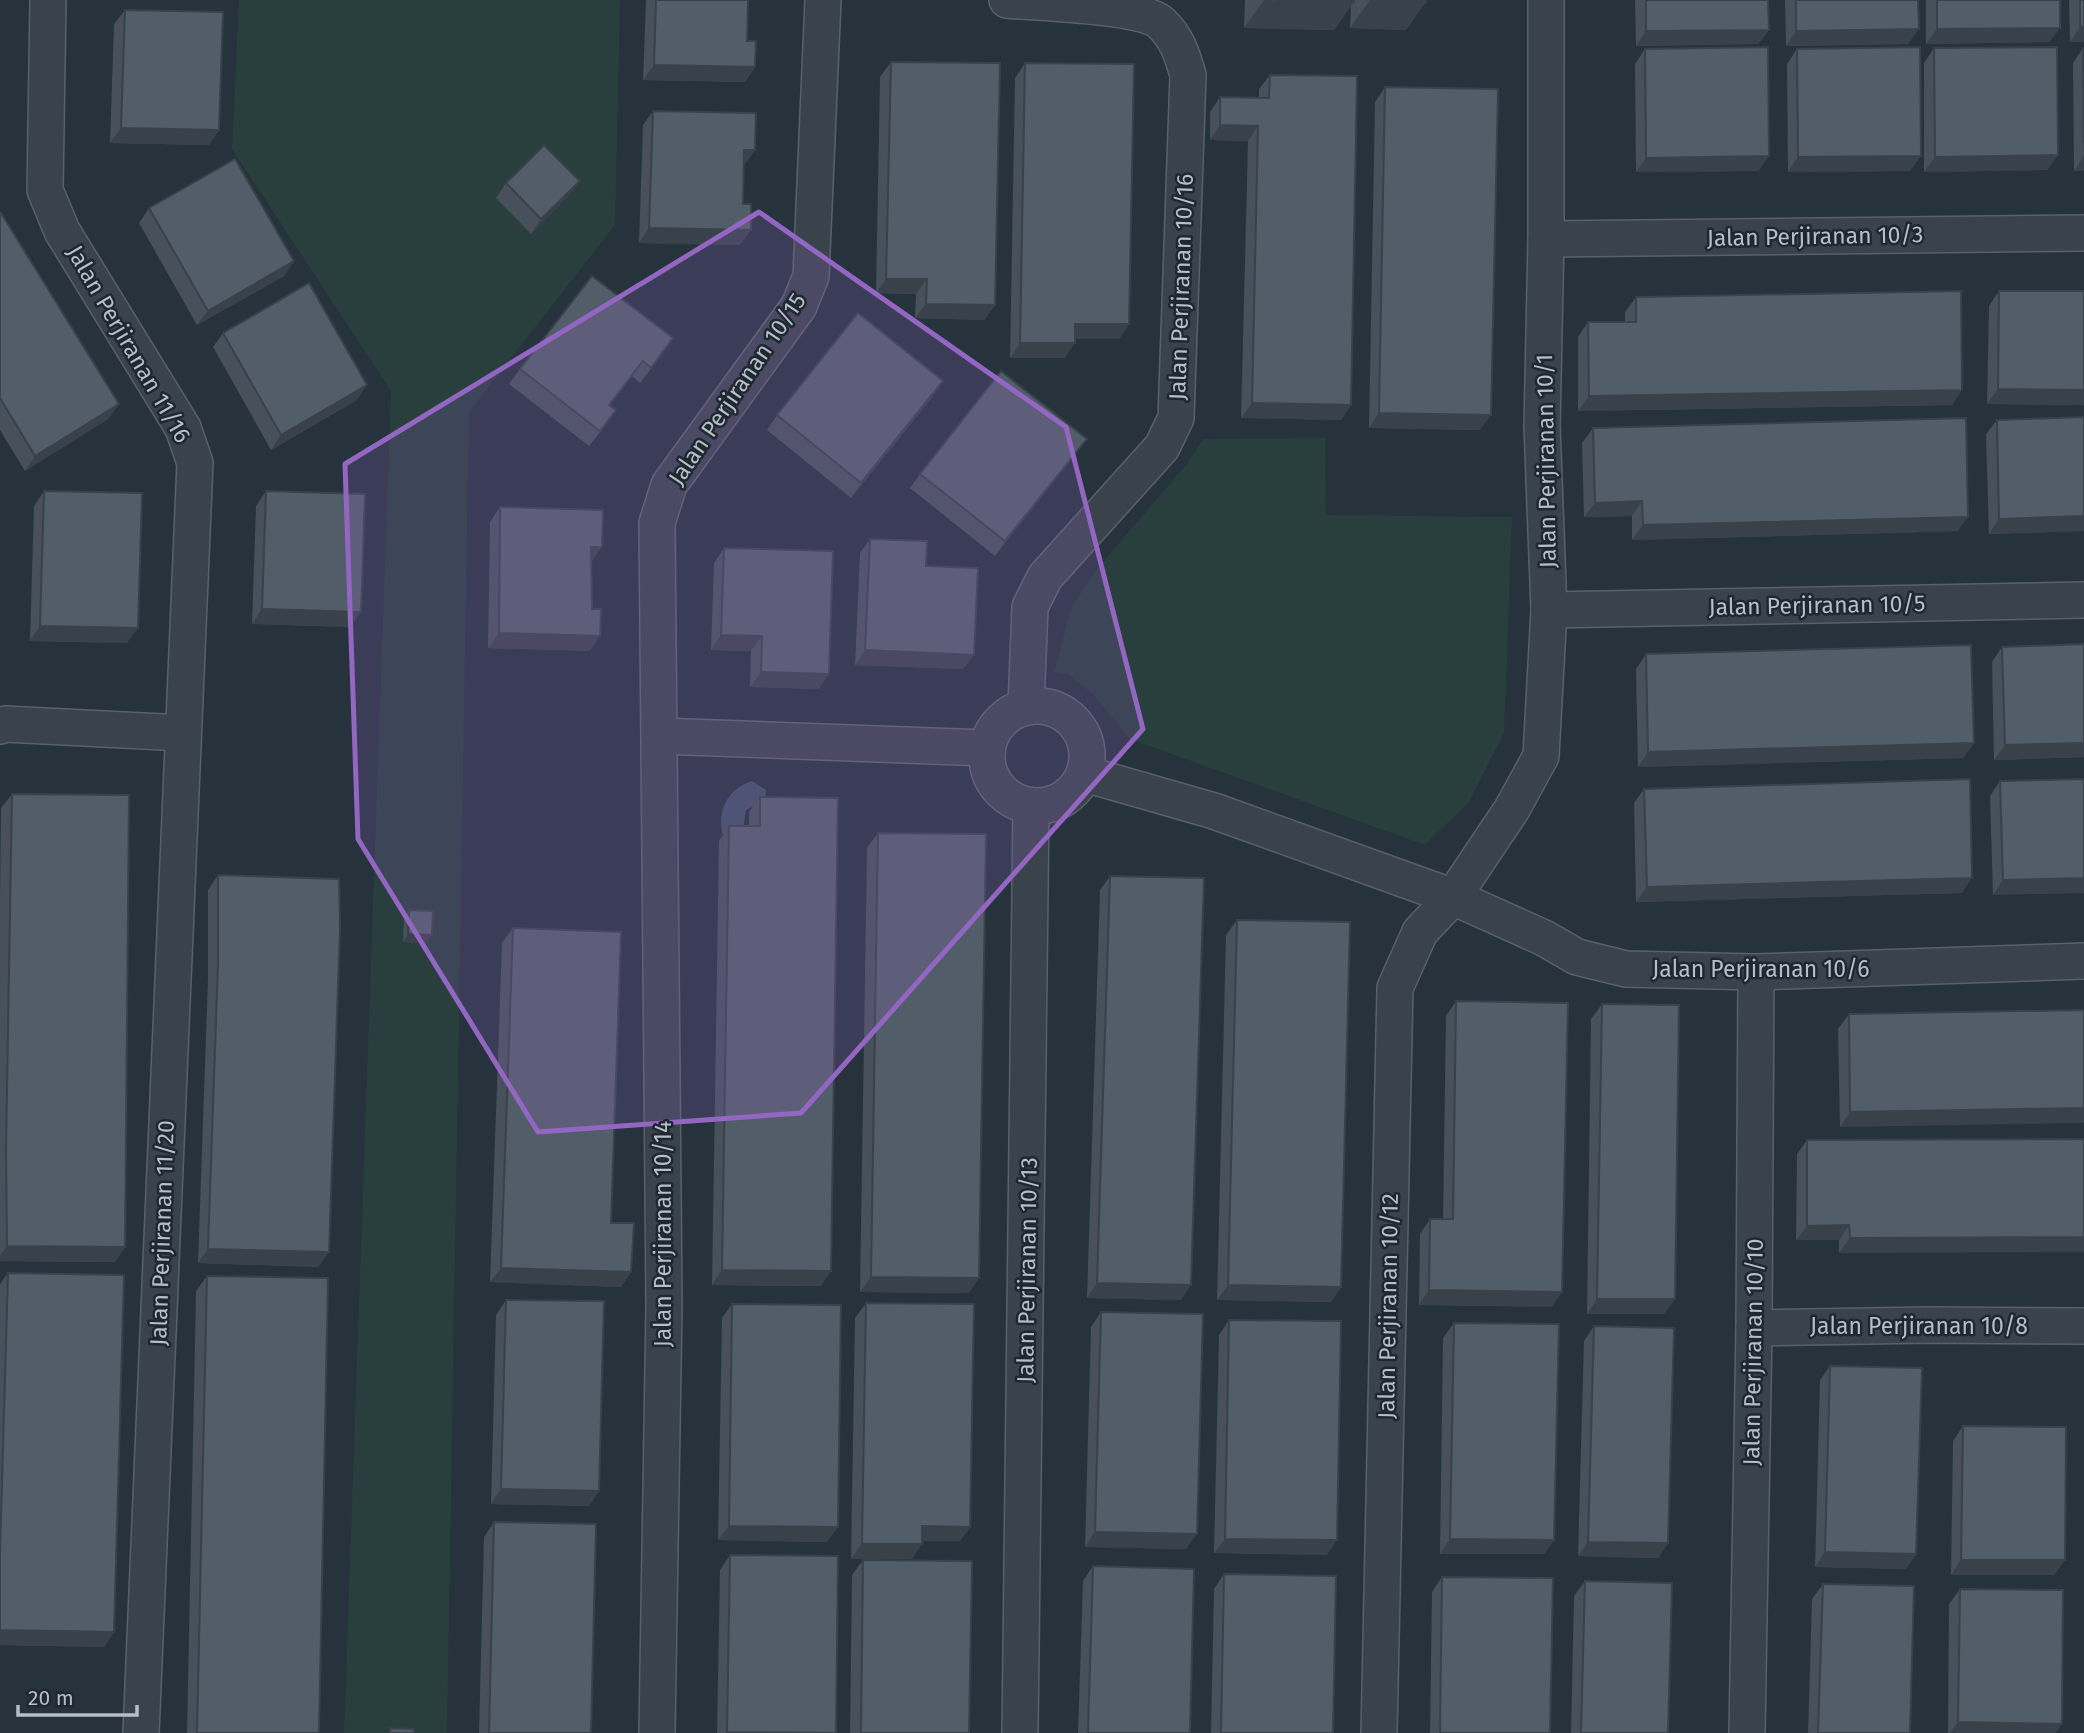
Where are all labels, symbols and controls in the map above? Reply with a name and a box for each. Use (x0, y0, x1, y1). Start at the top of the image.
street label: Jalan Perjiranan 10/16 (1163, 173, 1199, 401)
street label: Jalan Perjiranan 10/3 (1707, 220, 1923, 252)
street label: Jalan Perjiranan 11/16 (61, 240, 197, 448)
street label: Jalan Perjiranan 10/15 (662, 288, 812, 490)
street label: Jalan Perjiranan 10/1 (1530, 354, 1562, 568)
street label: Jalan Perjiranan 10/5 (1708, 589, 1926, 621)
street label: Jalan Perjiranan 10/6 (1652, 955, 1870, 983)
street label: Jalan Perjiranan 11/20 (144, 1120, 180, 1346)
street label: Jalan Perjiranan 10/14 (649, 1121, 677, 1347)
street label: Jalan Perjiranan 10/13 (1011, 1157, 1043, 1383)
street label: Jalan Perjiranan 10/12 (1372, 1193, 1404, 1419)
street label: Jalan Perjiranan 10/10 (1737, 1238, 1769, 1466)
street label: Jalan Perjiranan 10/8 (1810, 1312, 2028, 1340)
scale bar (18, 1674, 136, 1718)
text: 20 m (28, 1685, 74, 1711)

